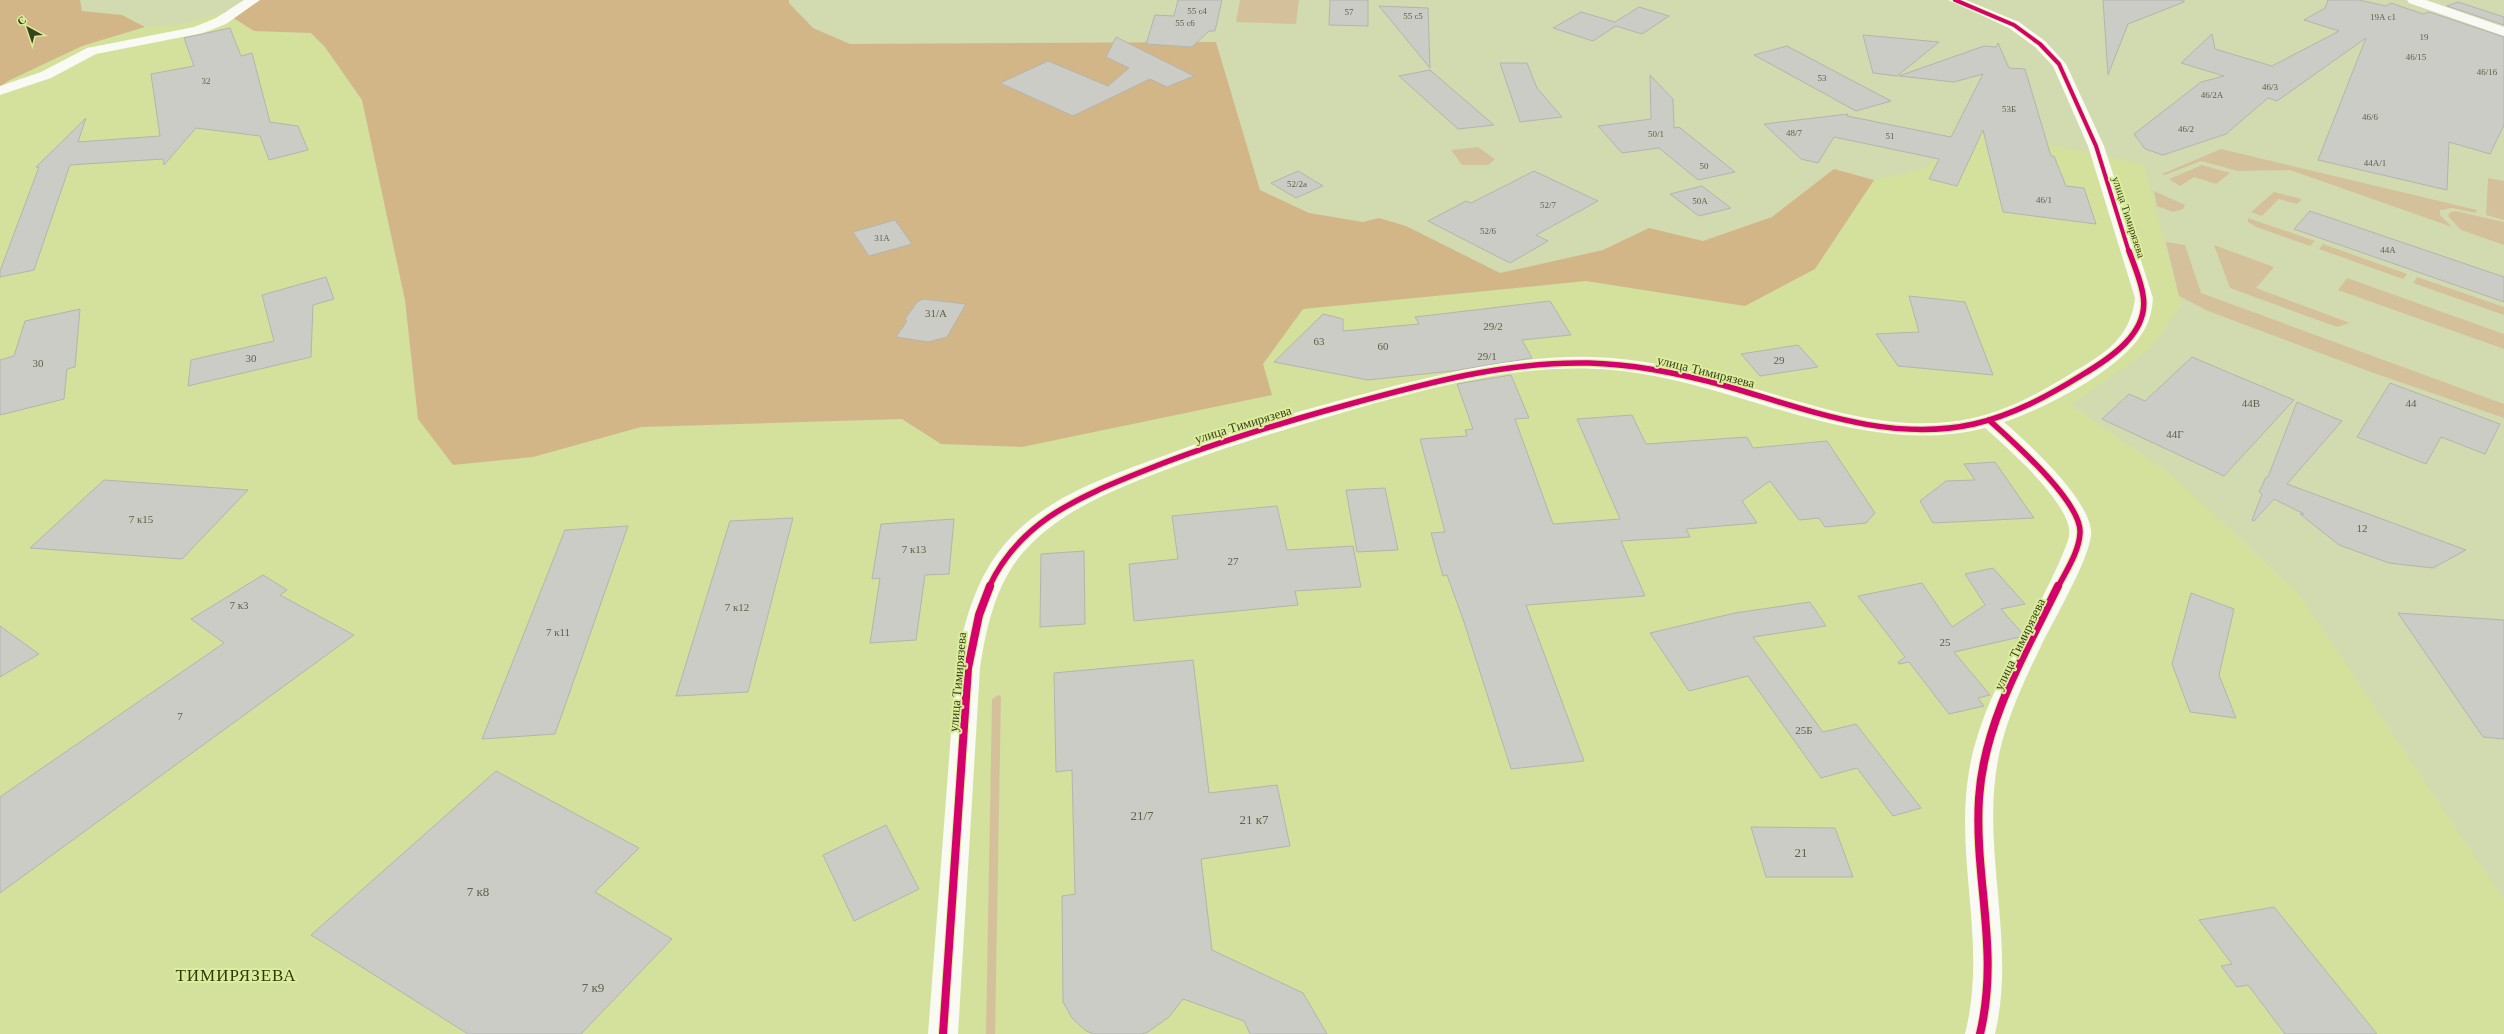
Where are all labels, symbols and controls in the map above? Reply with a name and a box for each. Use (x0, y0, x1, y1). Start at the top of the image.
house number: 55 с4 (1187, 6, 1207, 16)
house number: 57 (1345, 7, 1354, 17)
north arrow (8, 8, 48, 48)
house number: 55 с5 (1403, 11, 1423, 21)
house number: 19А с1 (2370, 12, 2396, 22)
text: С (15, 13, 29, 27)
house number: 55 с6 (1175, 18, 1195, 28)
house number: 19 (2420, 32, 2429, 42)
house number: 46/15 (2406, 52, 2427, 62)
house number: 46/16 (2477, 67, 2498, 77)
house number: 53 (1818, 73, 1827, 83)
house number: 32 (202, 76, 211, 86)
house number: 46/3 (2262, 82, 2278, 92)
house number: 46/2А (2201, 90, 2224, 100)
house number: 53Б (2002, 104, 2016, 114)
house number: 46/6 (2362, 112, 2378, 122)
house number: 46/2 (2178, 124, 2194, 134)
house number: 48/7 (1786, 128, 1802, 138)
house number: 50/1 (1648, 129, 1664, 139)
house number: 51 (1886, 131, 1895, 141)
house number: 44А/1 (2364, 158, 2386, 168)
house number: 50 (1700, 161, 1709, 171)
street label: улица Тимирязева (2110, 175, 2148, 259)
house number: 52/2а (1287, 179, 1307, 189)
house number: 46/1 (2036, 195, 2052, 205)
house number: 50А (1692, 196, 1708, 206)
house number: 52/7 (1540, 200, 1556, 210)
house number: 52/6 (1480, 226, 1496, 236)
house number: 31А (874, 233, 890, 243)
house number: 44А (2380, 245, 2396, 255)
house number: 31/А (925, 307, 947, 319)
house number: 29/2 (1483, 320, 1503, 332)
house number: 63 (1314, 335, 1325, 347)
house number: 60 (1378, 340, 1389, 352)
house number: 29/1 (1477, 350, 1497, 362)
house number: 30 (246, 352, 257, 364)
street label: улица Тимирязева (1655, 352, 1757, 391)
house number: 29 (1774, 354, 1785, 366)
house number: 30 (33, 357, 44, 369)
house number: 44В (2242, 397, 2260, 409)
house number: 44 (2406, 397, 2417, 409)
street label: улица Тимирязева (1193, 403, 1293, 446)
house number: 44Г (2166, 428, 2184, 440)
house number: 7 к15 (129, 513, 154, 525)
house number: 12 (2357, 522, 2368, 534)
house number: 7 к13 (902, 543, 927, 555)
house number: 27 (1228, 555, 1239, 567)
street label: улица Тимирязева (1991, 596, 2048, 693)
house number: 7 к3 (229, 599, 249, 611)
house number: 7 к12 (725, 601, 749, 613)
house number: 7 к11 (546, 626, 570, 638)
street label: улица Тимирязева (946, 631, 969, 733)
house number: 25 (1940, 636, 1951, 648)
house number: 7 (177, 710, 183, 722)
house number: 25Б (1795, 724, 1813, 736)
house number: 21/7 (1130, 808, 1154, 823)
house number: 21 к7 (1239, 812, 1269, 827)
house number: 21 (1795, 845, 1808, 860)
house number: 7 к8 (467, 884, 489, 899)
district label: ТИМИРЯЗЕВА (175, 966, 297, 985)
house number: 7 к9 (582, 980, 604, 995)

